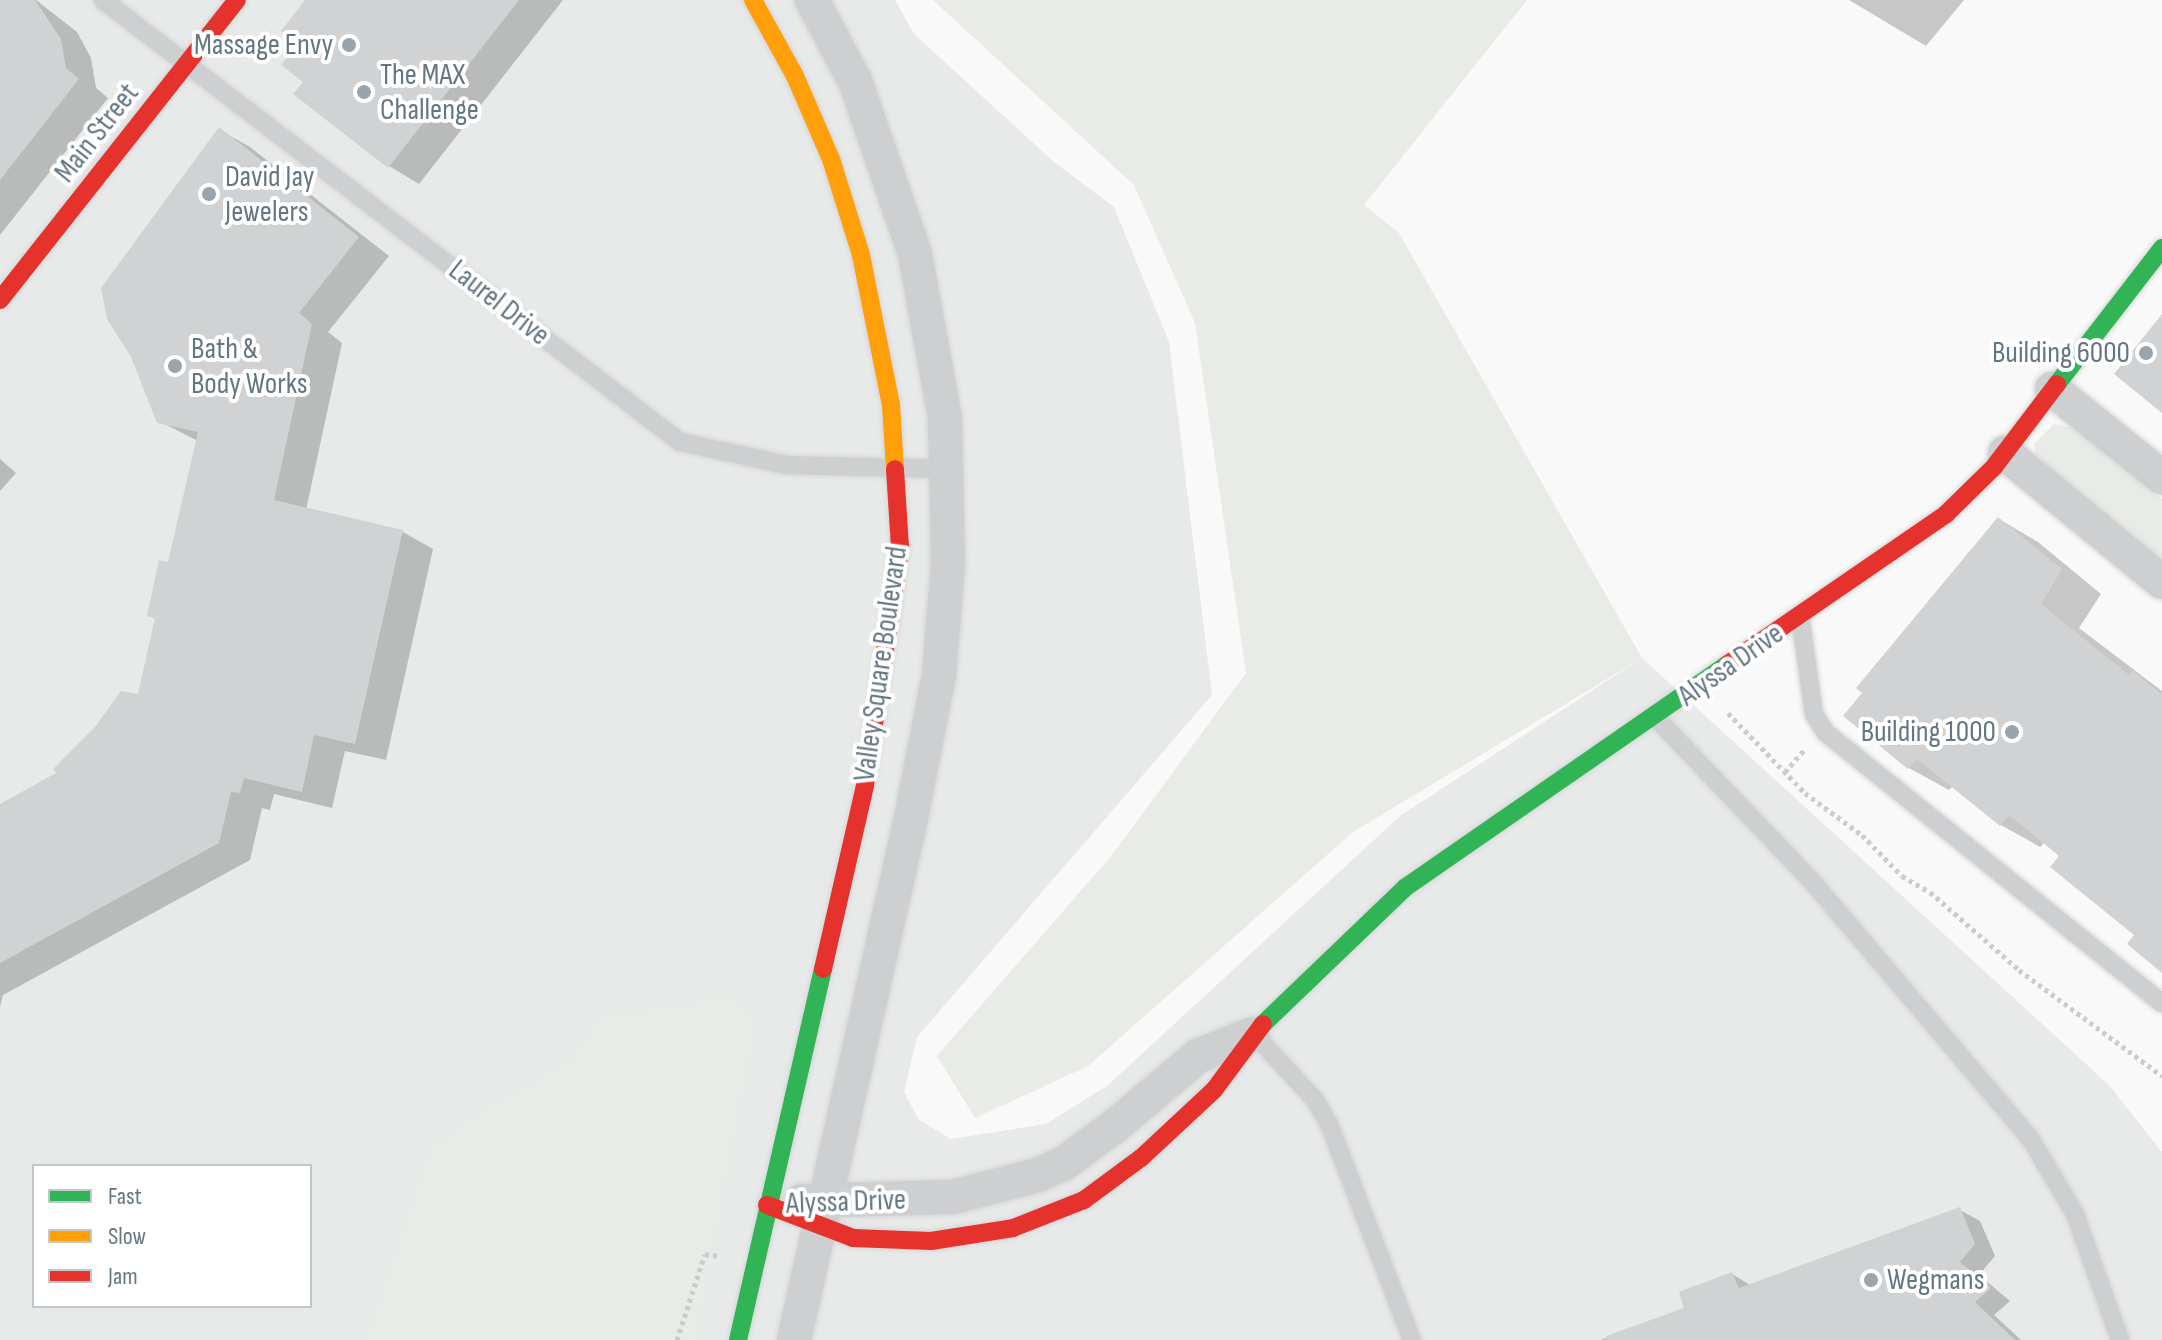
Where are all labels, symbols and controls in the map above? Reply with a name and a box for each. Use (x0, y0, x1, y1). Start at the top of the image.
place label: Massage Envy (194, 27, 333, 63)
marker: Massage Envy (340, 36, 358, 54)
place label: The MAX Challenge (380, 57, 479, 128)
street label: Main Street (47, 76, 147, 190)
marker: The MAX Challenge (355, 83, 373, 101)
place label: David Jay Jewelers (225, 159, 314, 230)
marker: David Jay Jewelers (200, 185, 218, 203)
street label: Laurel Drive (441, 252, 557, 354)
place label: Bath & Body Works (191, 331, 308, 402)
place label: Building 6000 (1992, 335, 2130, 371)
marker: Building 6000 (2137, 344, 2155, 362)
marker: Bath & Body Works (166, 357, 184, 375)
street label: Valley Square Boulevard (847, 544, 915, 784)
street label: Alyssa Drive (1671, 616, 1791, 714)
place label: Building 1000 (1861, 714, 1996, 750)
marker: Building 1000 (2003, 723, 2021, 741)
legend (32, 1164, 312, 1308)
text: Fast (108, 1182, 142, 1211)
street label: Alyssa Drive (785, 1182, 907, 1222)
text: Slow (108, 1222, 146, 1251)
text: Jam (108, 1262, 138, 1291)
place label: Wegmans (1887, 1262, 1984, 1298)
marker: Wegmans (1862, 1271, 1880, 1289)

